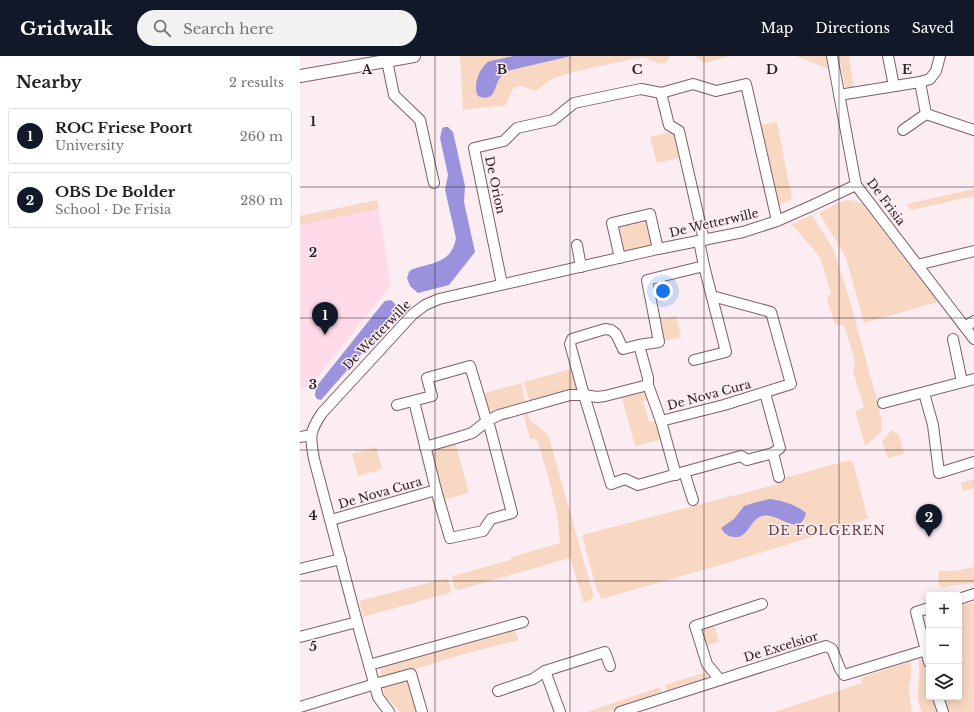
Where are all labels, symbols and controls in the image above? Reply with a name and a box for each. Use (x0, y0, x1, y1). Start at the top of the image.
search box (137, 10, 417, 46)
text: Gridwalk (20, 17, 113, 40)
icon: search (151, 17, 173, 39)
text: Search here (183, 19, 274, 38)
text: Map (761, 19, 793, 37)
text: Directions (815, 19, 890, 37)
text: Saved (912, 19, 954, 37)
text: A (361, 61, 373, 78)
text: B (497, 61, 507, 78)
text: C (632, 61, 643, 78)
text: D (766, 61, 778, 78)
text: E (902, 61, 912, 78)
text: Nearby (16, 72, 82, 93)
text: 2 results (229, 74, 284, 91)
text: 1 (310, 113, 316, 130)
text: ROC Friese Poort (55, 118, 193, 137)
text: 1 (27, 128, 33, 145)
text: 260 m (240, 128, 283, 145)
text: University (55, 137, 124, 154)
street label: De Orion (482, 155, 509, 215)
street label: De Frisia (864, 175, 909, 228)
text: OBS De Bolder (55, 182, 175, 201)
text: 2 (26, 192, 34, 209)
text: 280 m (240, 192, 283, 209)
text: School · De Frisia (55, 201, 171, 218)
street label: De Wetterwille (668, 205, 760, 240)
text: 2 (309, 244, 317, 261)
your location (653, 281, 673, 301)
street label: De Wetterwille (340, 297, 414, 373)
pin: 1 (312, 302, 338, 335)
text: 3 (309, 376, 317, 393)
street label: De Nova Cura (665, 376, 753, 413)
street label: De Nova Cura (336, 473, 424, 512)
pin: 2 (916, 504, 942, 537)
text: 4 (309, 507, 318, 524)
district label: DE FOLGEREN (768, 522, 886, 539)
map controls (926, 592, 962, 700)
button: + (926, 592, 962, 628)
street label: De Excelsior (742, 628, 820, 665)
button: − (926, 628, 962, 664)
text: 5 (309, 638, 317, 655)
button: layers (926, 664, 962, 700)

